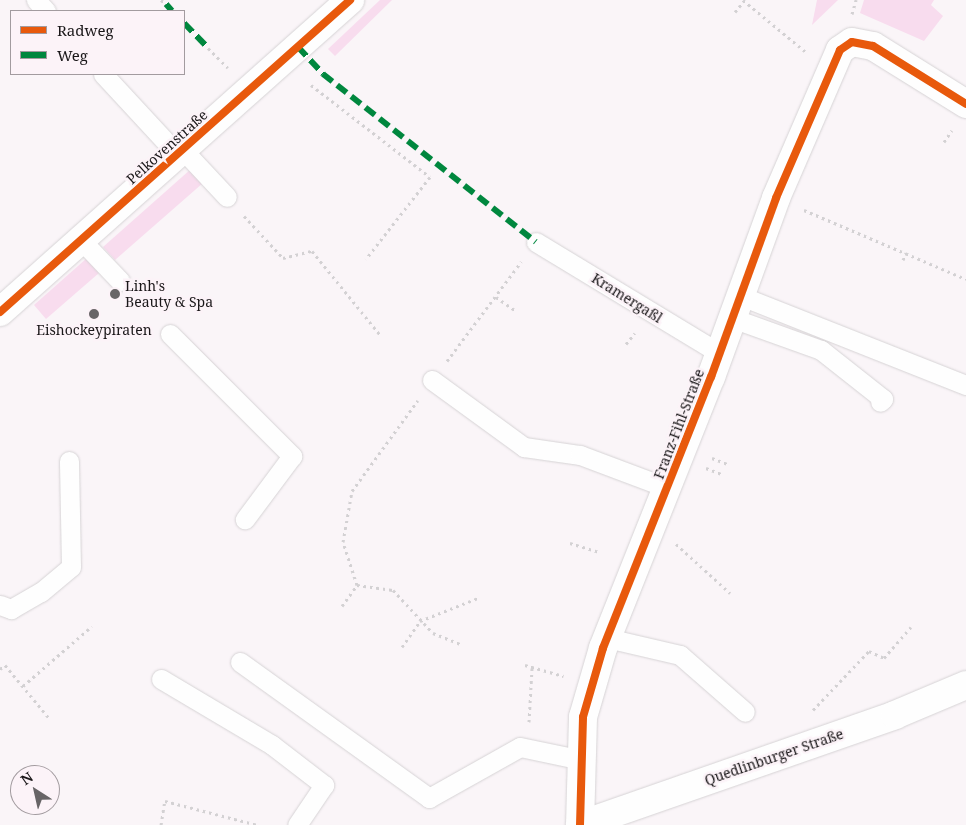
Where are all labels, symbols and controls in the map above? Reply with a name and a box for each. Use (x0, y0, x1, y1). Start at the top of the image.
legend (10, 10, 185, 75)
text: Radweg (57, 20, 114, 40)
text: Weg (57, 45, 88, 65)
street label: Pelkovenstraße (123, 106, 211, 188)
street label: Kramergaßl (589, 270, 665, 326)
place label: Linh's Beauty & Spa (125, 278, 213, 310)
marker: Linh's Beauty & Spa (109, 288, 121, 300)
marker: Eishockeypiraten (88, 308, 100, 320)
place label: Eishockeypiraten (36, 322, 152, 338)
street label: Franz-Fihl-Straße (650, 367, 708, 481)
street label: Quedlinburger Straße (702, 725, 846, 789)
north arrow (10, 765, 60, 815)
text: N (17, 767, 37, 789)

